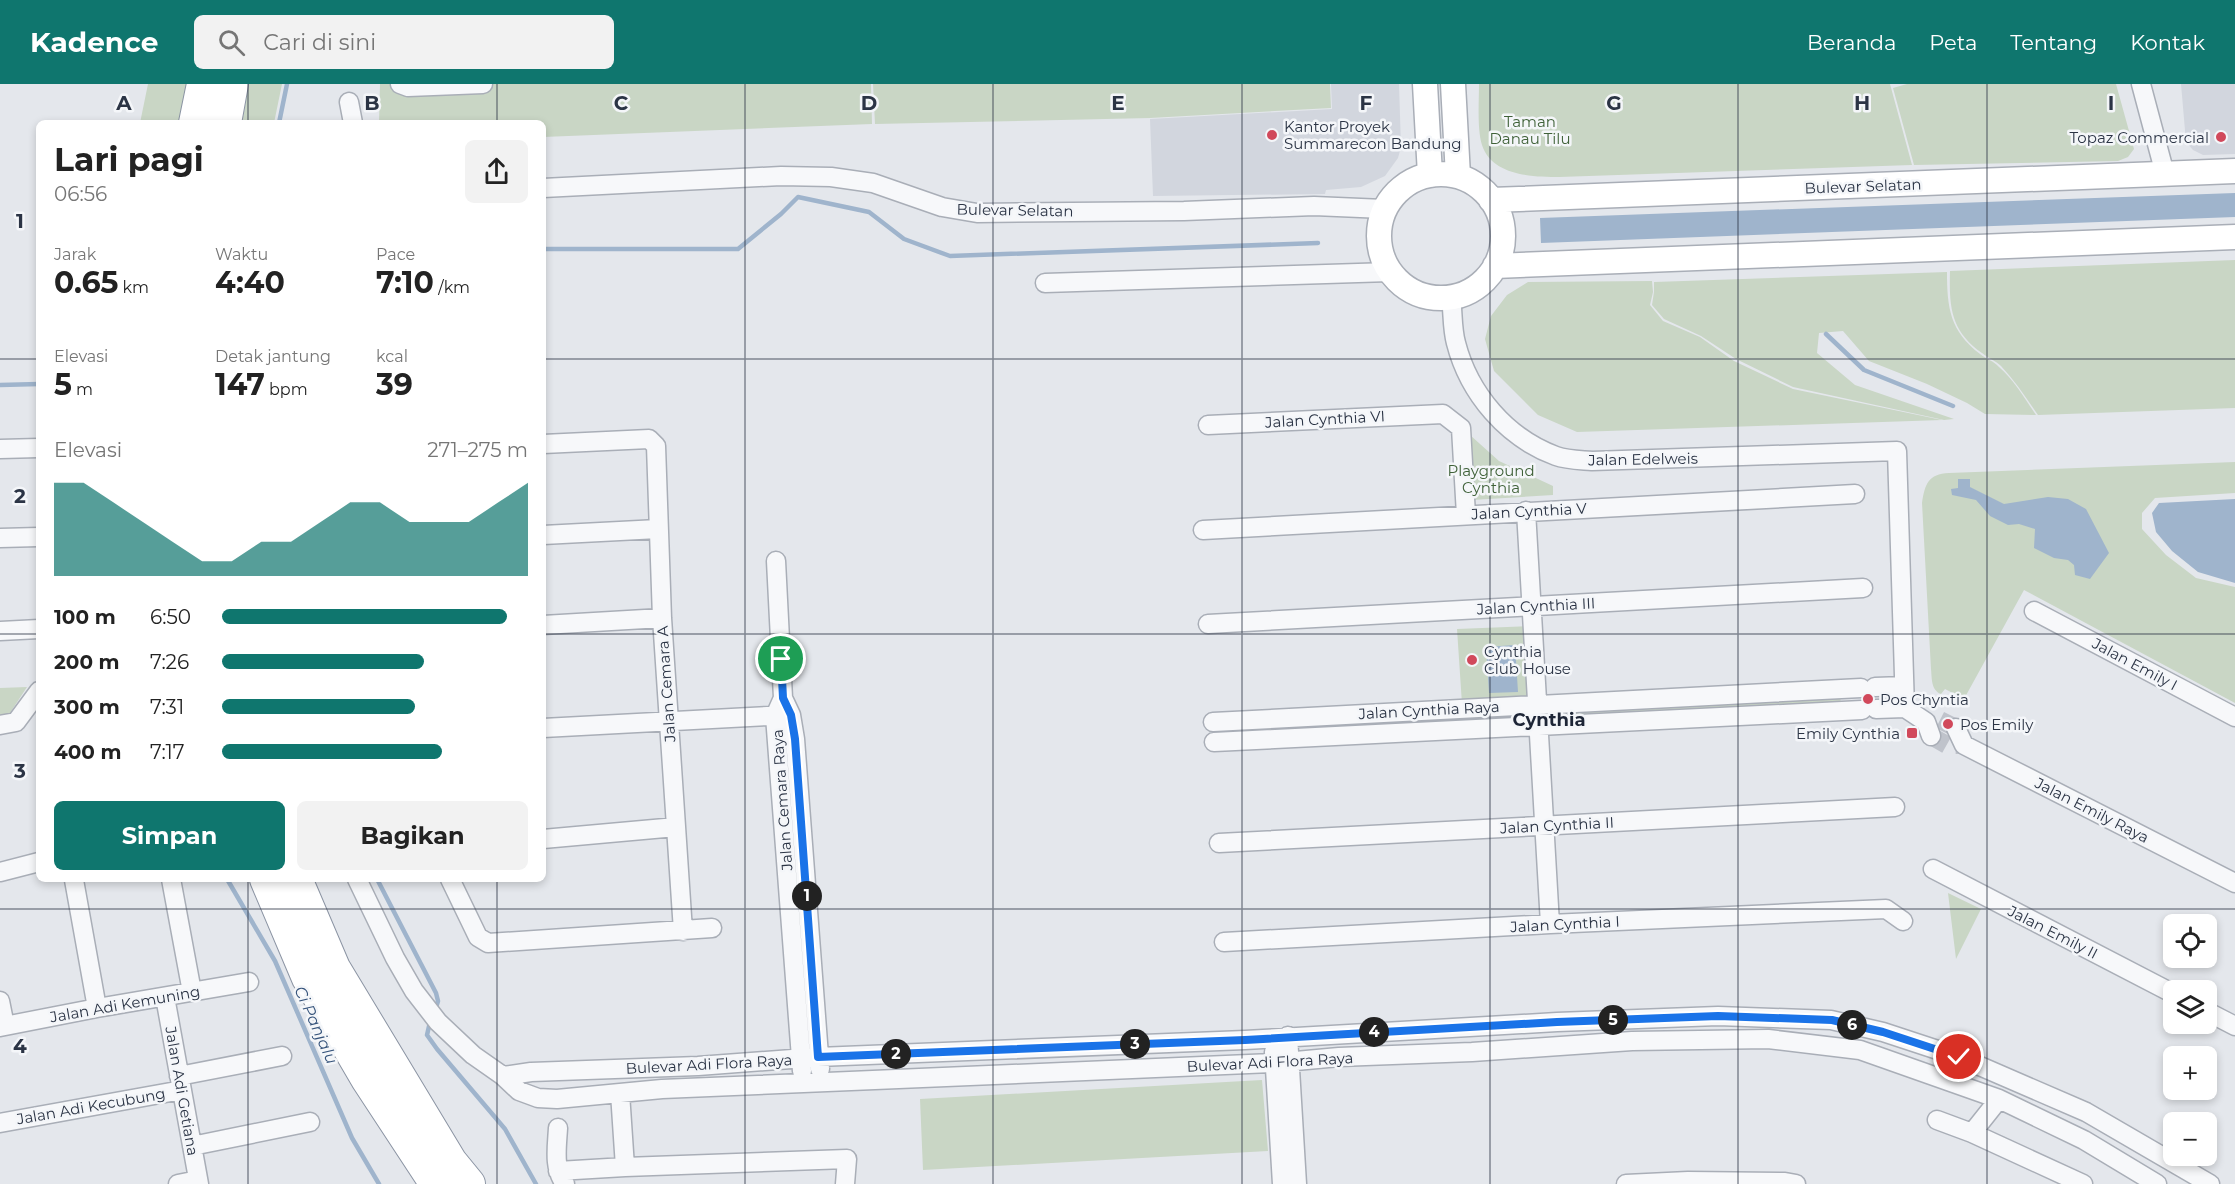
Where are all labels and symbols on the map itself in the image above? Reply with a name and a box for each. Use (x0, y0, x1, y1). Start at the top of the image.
text: A (115, 91, 132, 115)
text: B (364, 91, 380, 115)
text: C (614, 91, 629, 115)
text: D (861, 91, 877, 115)
text: E (1111, 91, 1125, 115)
text: F (1360, 91, 1373, 115)
text: G (1606, 91, 1622, 115)
text: H (1854, 91, 1870, 115)
text: I (2108, 91, 2114, 115)
park label: Taman Danau Tilu (1489, 112, 1571, 148)
place label: Kantor Proyek Summarecon Bandung (1284, 117, 1462, 153)
marker: Kantor Proyek Summarecon Bandung (1265, 128, 1279, 142)
place label: Topaz Commercial (2070, 128, 2209, 147)
marker: Topaz Commercial (2214, 130, 2228, 144)
street label: Bulevar Selatan (1804, 174, 1922, 198)
street label: Bulevar Selatan (956, 199, 1074, 221)
text: 1 (16, 209, 24, 233)
street label: Jalan Cynthia VI (1264, 406, 1385, 432)
street label: Jalan Edelweis (1587, 449, 1698, 469)
park label: Playground Cynthia (1447, 461, 1535, 497)
text: 2 (14, 484, 26, 508)
street label: Jalan Cynthia V (1470, 498, 1588, 524)
street label: Jalan Cynthia III (1475, 593, 1596, 619)
street label: Jalan Cemara A (652, 625, 680, 744)
pin (755, 633, 806, 684)
street label: Jalan Emily I (2088, 633, 2181, 694)
place label: Cynthia Club House (1484, 642, 1571, 678)
marker: Cynthia Club House (1465, 653, 1479, 667)
place label: Pos Chyntia (1880, 690, 1969, 709)
marker: Pos Chyntia (1861, 692, 1875, 706)
street label: Jalan Cynthia Raya (1357, 697, 1500, 723)
district label: Cynthia (1512, 709, 1586, 731)
place label: Pos Emily (1960, 715, 2034, 734)
marker: Pos Emily (1941, 717, 1955, 731)
place label: Emily Cynthia (1796, 724, 1900, 743)
marker: Emily Cynthia (1905, 726, 1919, 740)
street label: Jalan Cemara Raya (768, 729, 796, 872)
text: 3 (13, 759, 26, 783)
street label: Jalan Emily Raya (2031, 773, 2152, 847)
street label: Jalan Cynthia II (1498, 813, 1615, 838)
pin: 1 (792, 881, 822, 911)
street label: Jalan Emily II (2004, 901, 2101, 963)
street label: Jalan Cynthia I (1509, 912, 1620, 936)
street label: Jalan Adi Kemuning (47, 981, 202, 1027)
water label: Ci Panjalu (290, 983, 342, 1067)
pin: 5 (1598, 1005, 1628, 1035)
pin: 6 (1837, 1010, 1867, 1040)
pin: 4 (1359, 1017, 1389, 1047)
street label: Jalan Adi Getiana (161, 1024, 203, 1157)
pin: 3 (1120, 1029, 1150, 1059)
pin (1933, 1031, 1984, 1082)
text: 4 (13, 1034, 27, 1058)
pin: 2 (881, 1039, 911, 1069)
street label: Bulevar Adi Flora Raya (1186, 1048, 1354, 1076)
street label: Bulevar Adi Flora Raya (625, 1050, 793, 1078)
street label: Jalan Adi Kecubung (14, 1084, 167, 1129)

